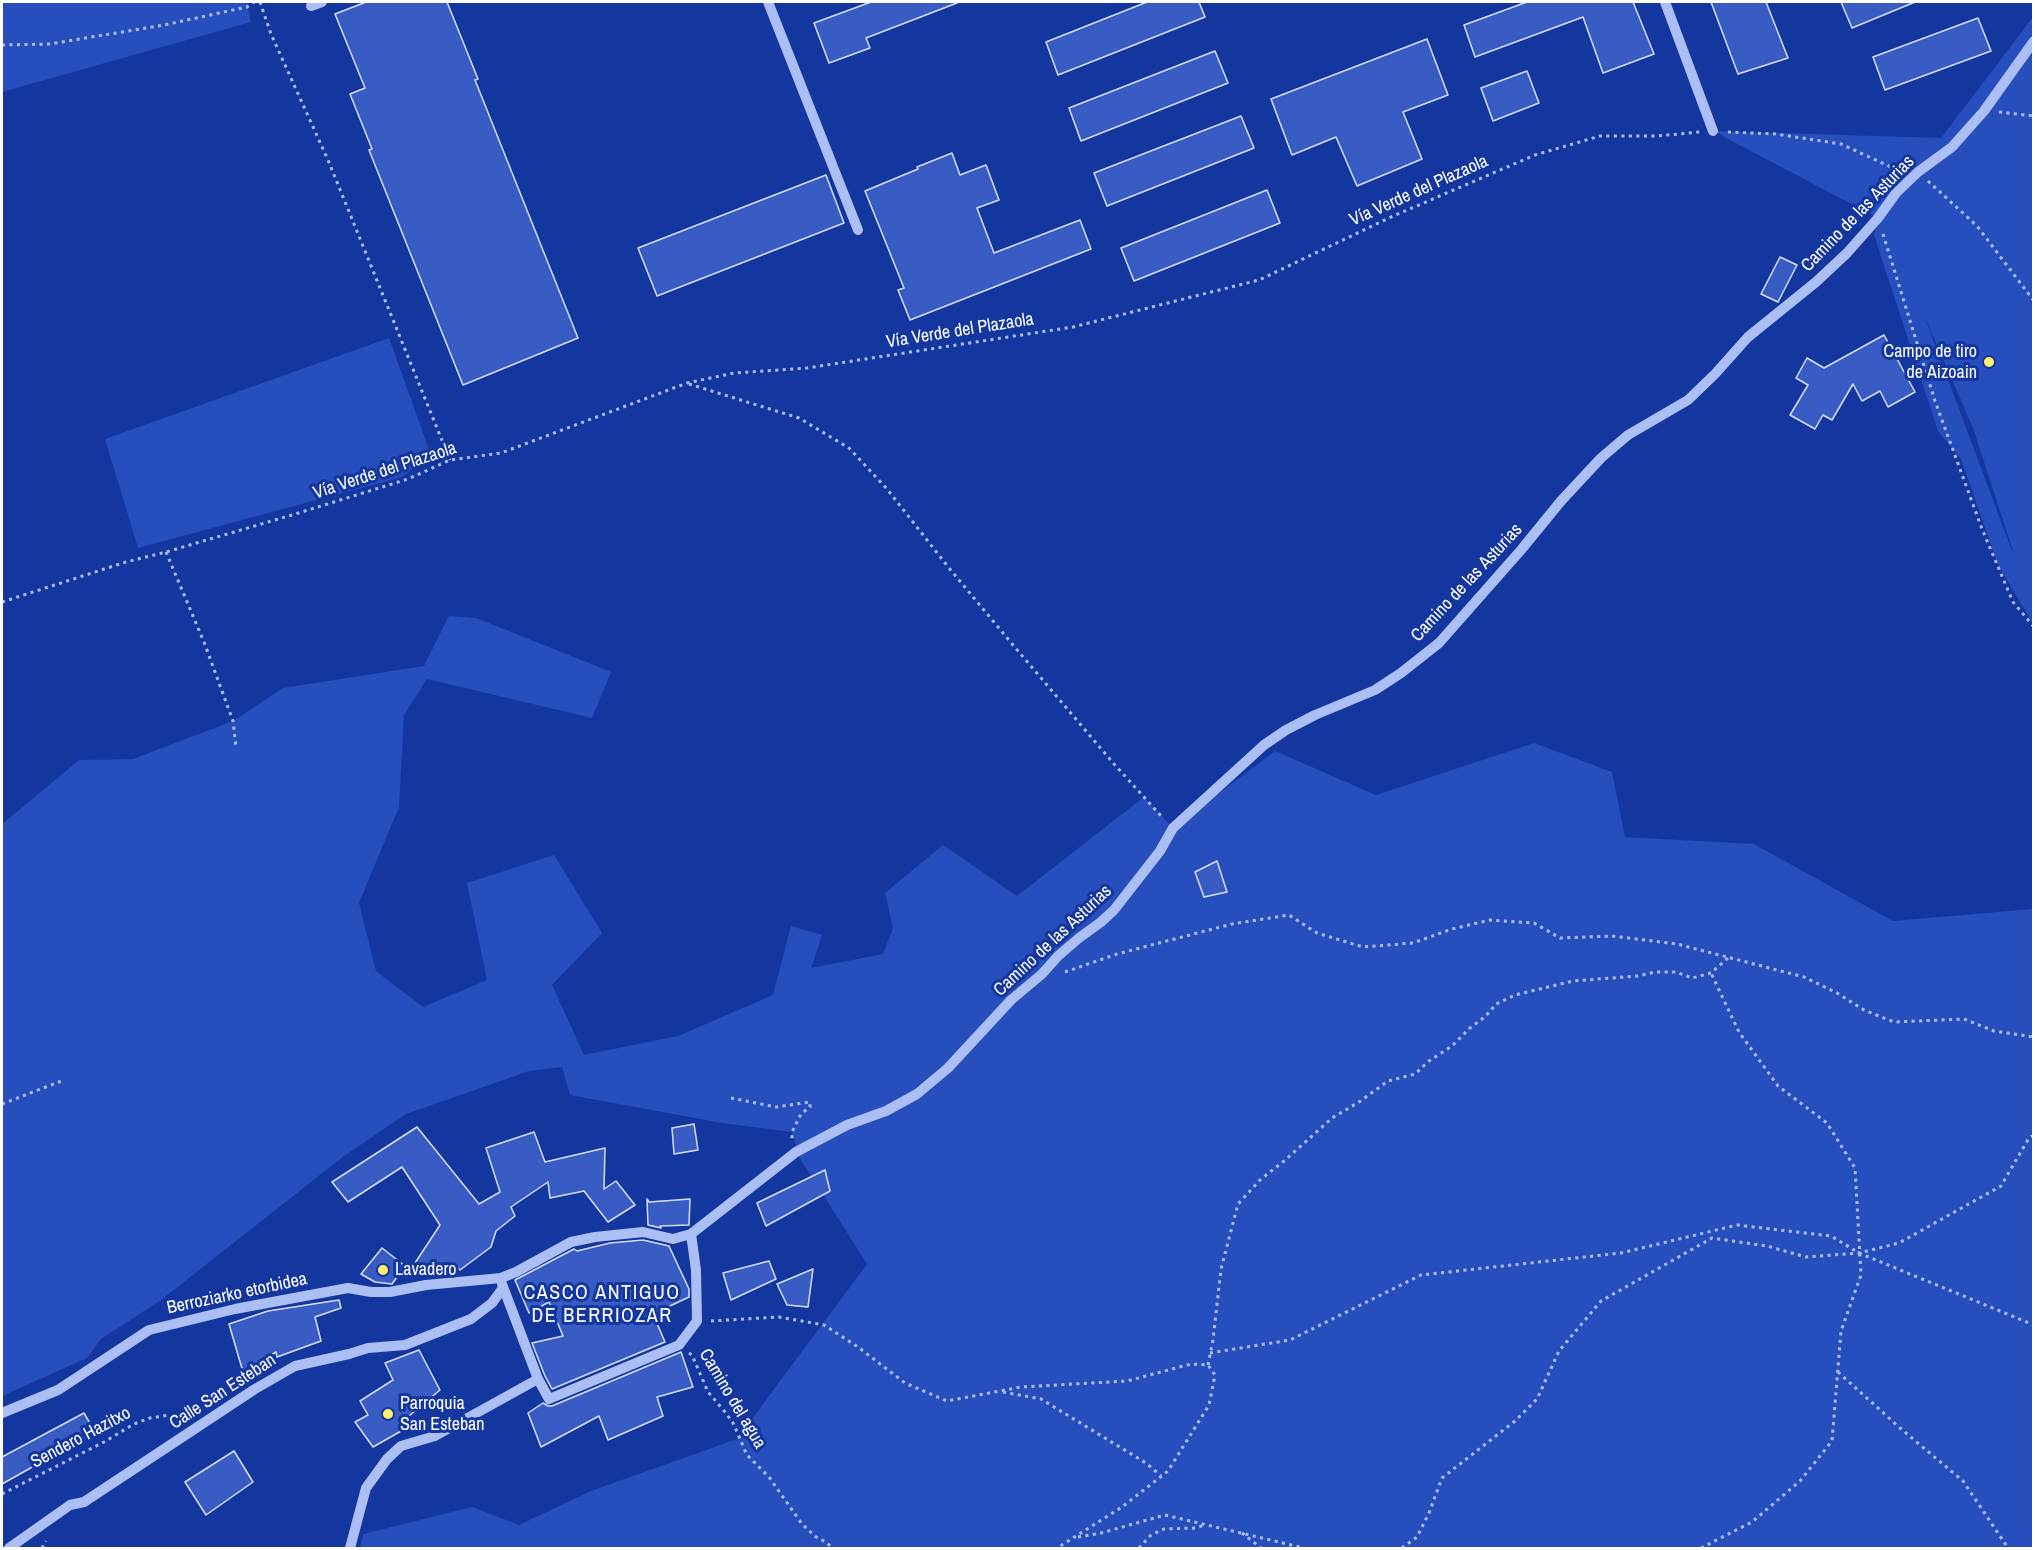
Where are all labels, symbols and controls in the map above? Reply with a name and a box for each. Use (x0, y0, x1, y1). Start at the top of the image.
street label: Vía Verde del Plazaola (1347, 151, 1491, 231)
street label: Camino de las Asturias (1797, 151, 1919, 277)
street label: Vía Verde del Plazaola (885, 309, 1035, 353)
place label: Campo de tiro de Aizoain (1883, 341, 1977, 384)
marker: Campo de tiro de Aizoain (1982, 355, 1996, 369)
street label: Vía Verde del Plazaola (311, 438, 459, 504)
street label: Camino de las Asturias (1407, 520, 1527, 646)
street label: Camino de las Asturias (990, 881, 1116, 1001)
place label: Lavadero (395, 1259, 457, 1281)
marker: Lavadero (376, 1263, 390, 1277)
street label: Berroziarko etorbidea (165, 1269, 309, 1319)
district label: CASCO ANTIGUO DE BERRIOZAR (523, 1282, 681, 1329)
street label: Camino del agua (694, 1345, 770, 1453)
street label: Calle San Esteban (166, 1350, 280, 1434)
place label: Parroquia San Esteban (400, 1393, 485, 1436)
street label: Sendero Hazitxo (27, 1403, 135, 1473)
marker: Parroquia San Esteban (381, 1407, 395, 1421)

